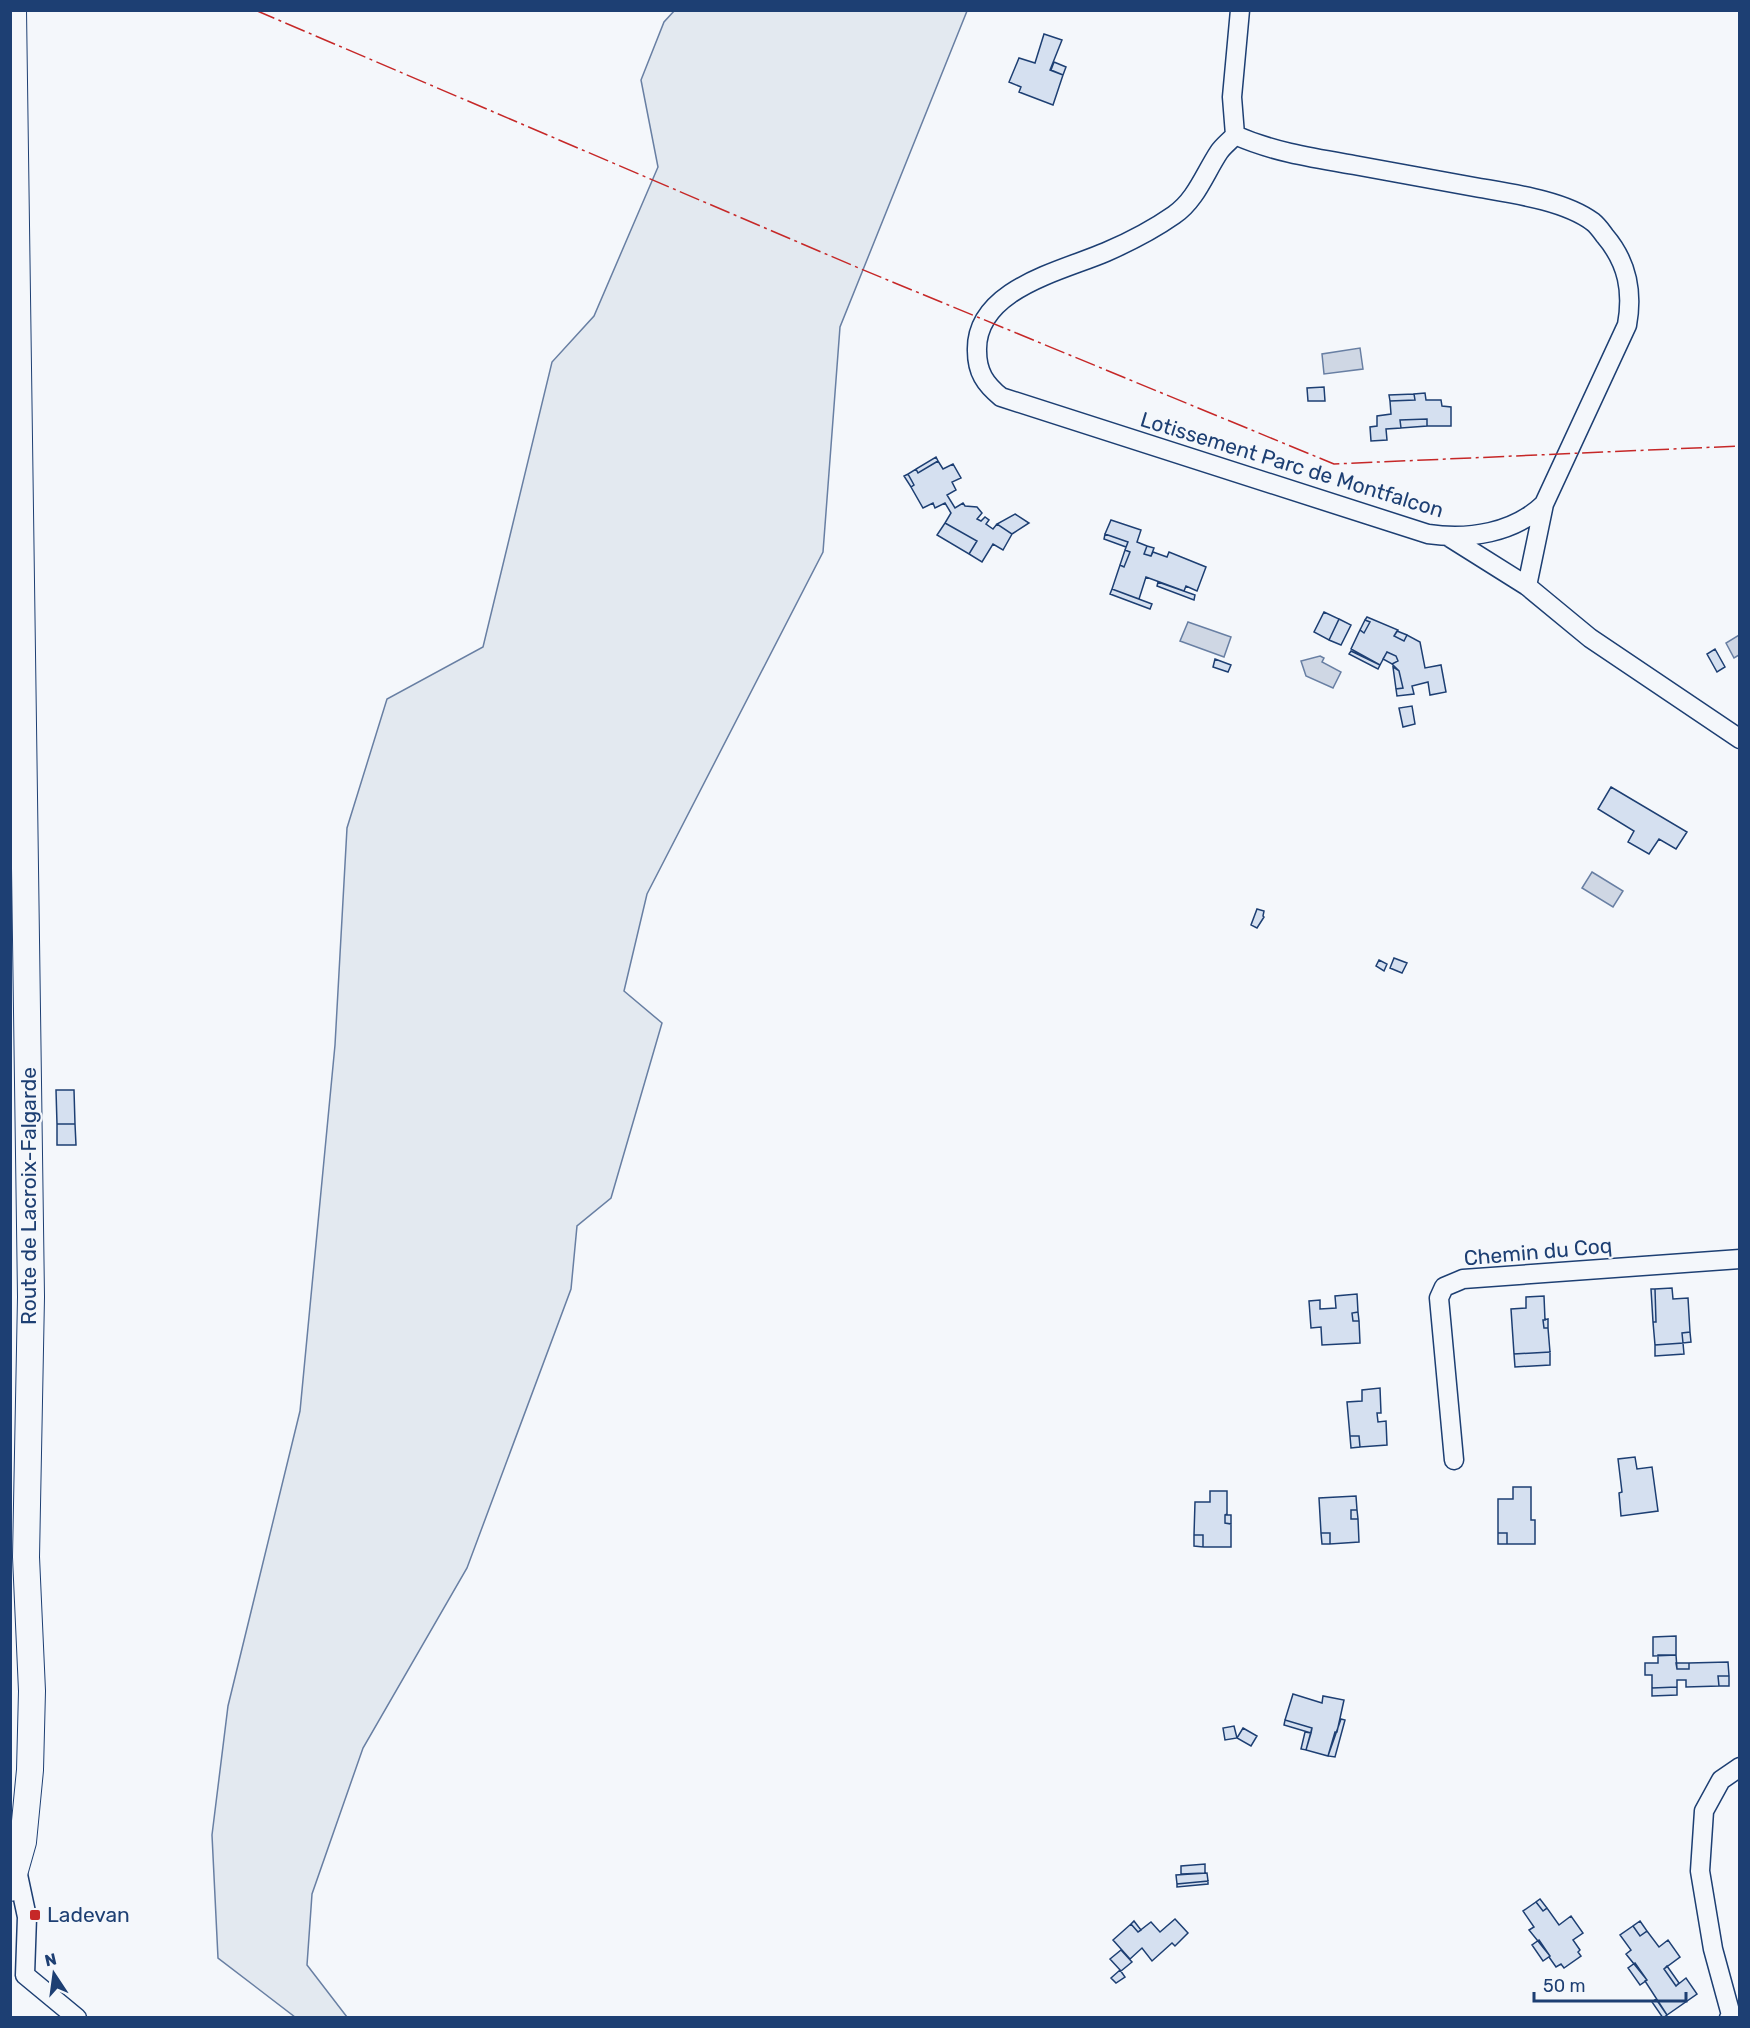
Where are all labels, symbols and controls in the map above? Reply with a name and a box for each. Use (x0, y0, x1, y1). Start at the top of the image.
street label: Lotissement Parc de Montfalcon (1138, 406, 1447, 523)
street label: Route de Lacroix-Falgarde (16, 1067, 41, 1325)
street label: Chemin du Coq (1463, 1233, 1613, 1270)
place label: Ladevan (47, 1902, 130, 1927)
marker: Ladevan (28, 1908, 42, 1922)
north arrow (24, 1944, 84, 2004)
text: N (43, 1949, 58, 1970)
scale bar (1534, 1965, 1686, 2003)
text: 50 m (1543, 1975, 1586, 1997)

